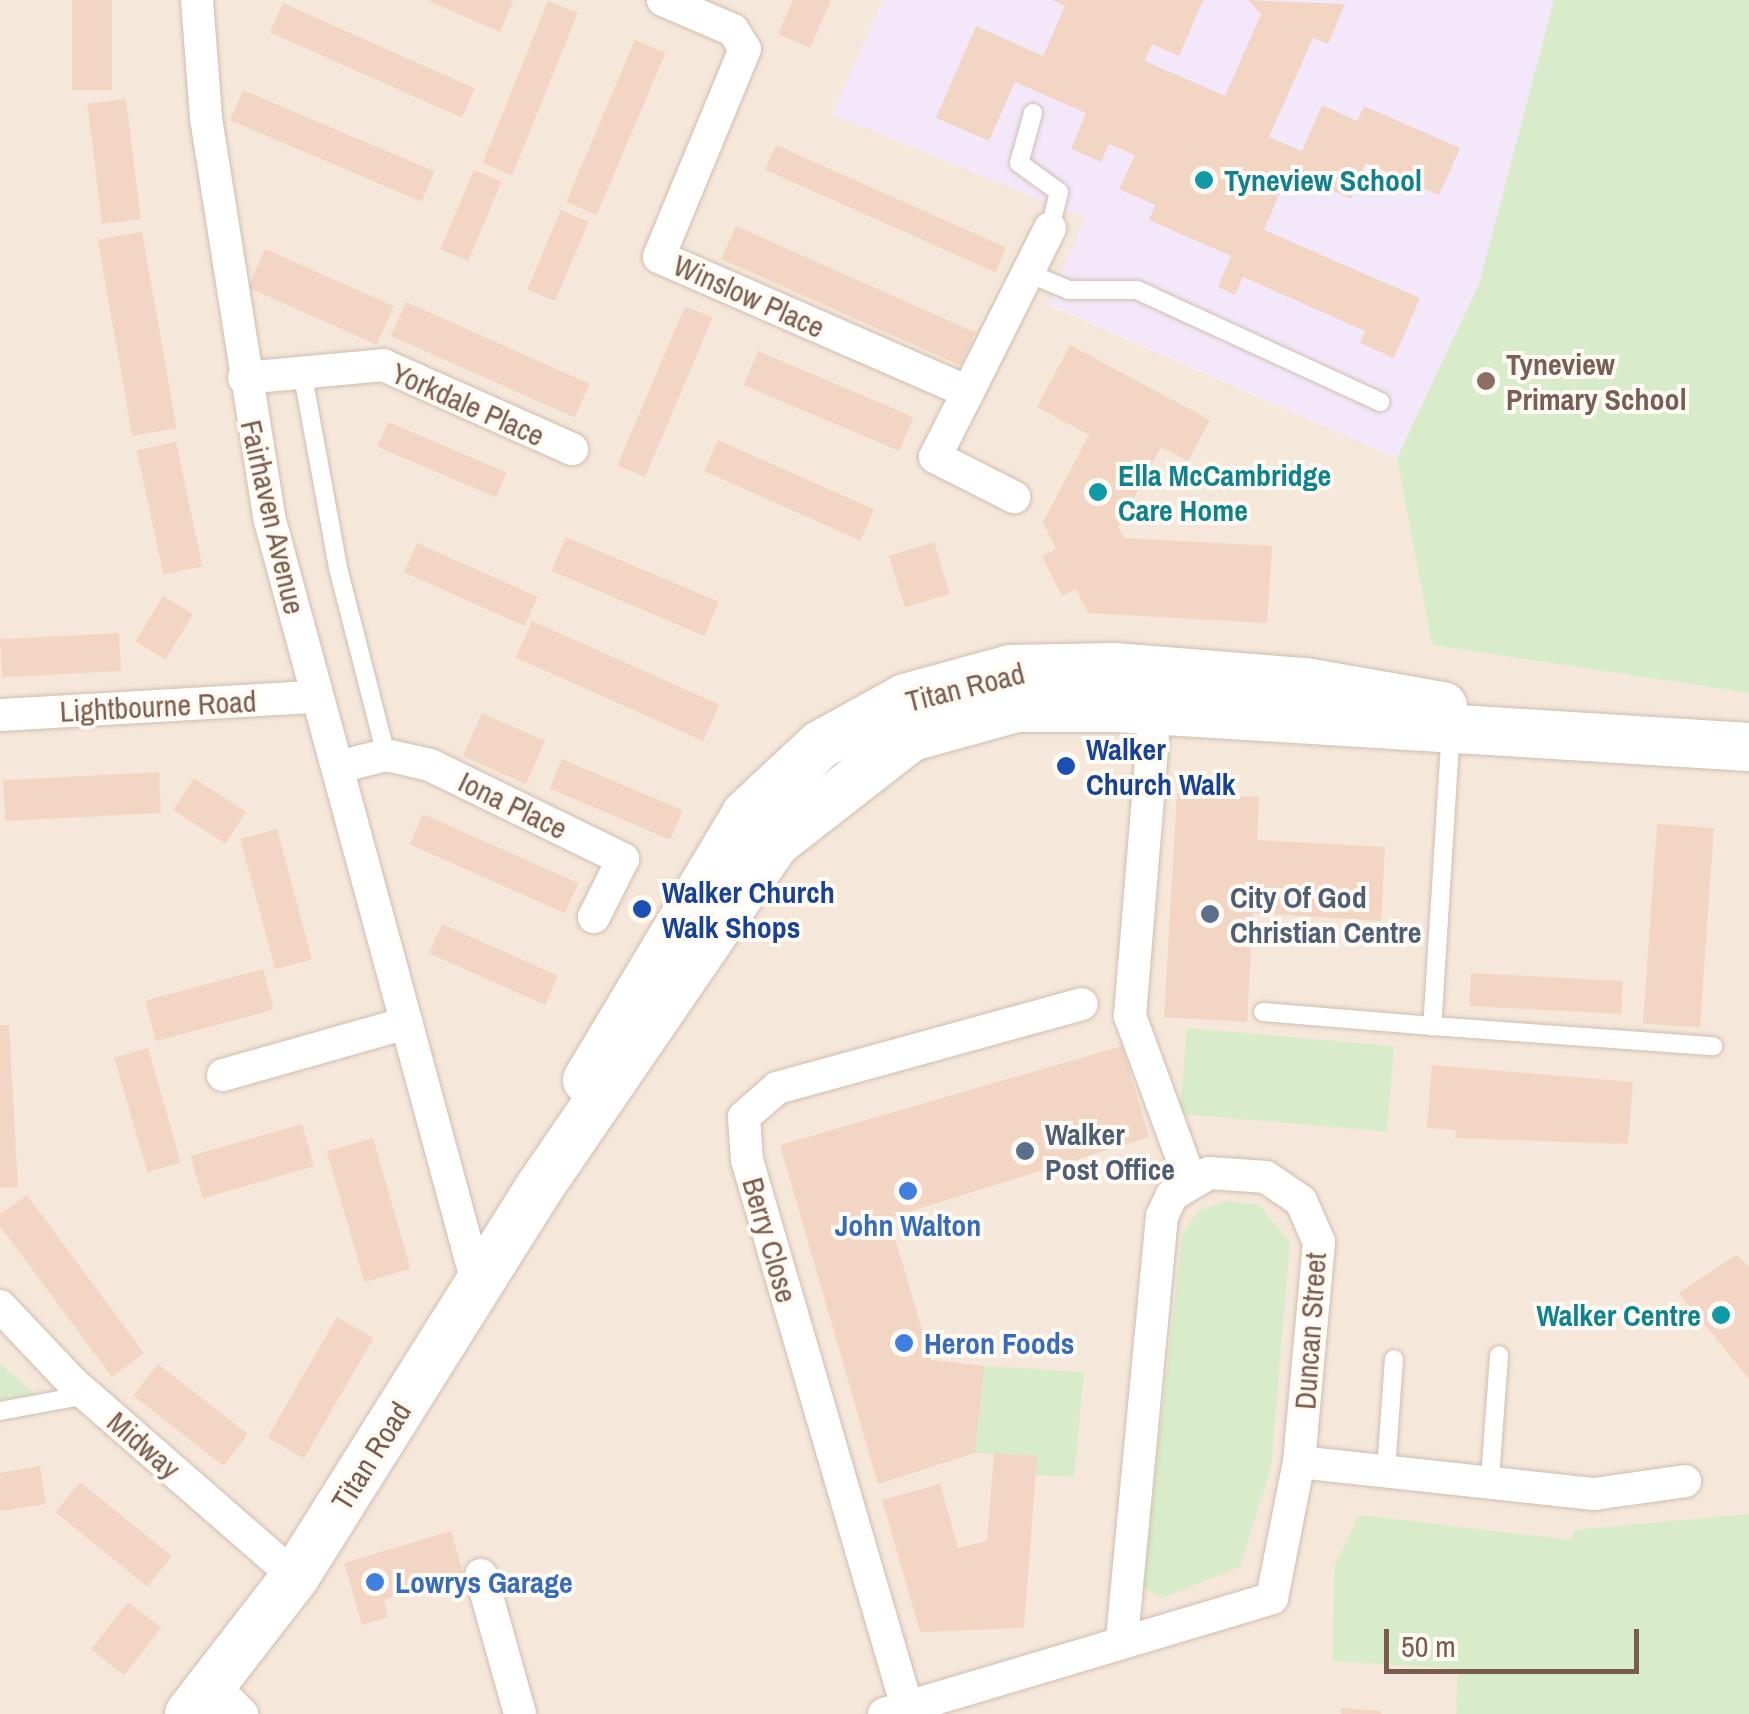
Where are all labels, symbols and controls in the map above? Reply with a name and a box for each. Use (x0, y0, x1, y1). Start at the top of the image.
place label: Tyneview School (1224, 162, 1422, 198)
marker: Tyneview School (1193, 169, 1215, 191)
street label: Winslow Place (668, 247, 830, 345)
place label: Tyneview Primary School (1506, 346, 1686, 416)
street label: Yorkdale Place (386, 354, 550, 454)
marker: Tyneview Primary School (1475, 370, 1497, 392)
street label: Fairhaven Avenue (233, 416, 313, 618)
place label: Ella McCambridge Care Home (1118, 457, 1331, 528)
marker: Ella McCambridge Care Home (1087, 481, 1109, 503)
street label: Titan Road (902, 655, 1028, 719)
street label: Lightbourne Road (59, 683, 257, 729)
place label: Walker Church Walk (1086, 731, 1235, 802)
marker: Walker Church Walk (1055, 755, 1077, 777)
street label: Iona Place (453, 763, 573, 847)
place label: Walker Church Walk Shops (662, 874, 835, 944)
place label: City Of God Christian Centre (1230, 879, 1421, 950)
marker: Walker Church Walk Shops (631, 898, 653, 920)
marker: City Of God Christian Centre (1199, 903, 1221, 925)
place label: Walker Post Office (1045, 1116, 1175, 1186)
marker: Walker Post Office (1014, 1140, 1036, 1162)
street label: Berry Close (735, 1173, 805, 1307)
marker: John Walton (897, 1180, 919, 1202)
place label: John Walton (835, 1207, 981, 1243)
street label: Duncan Street (1287, 1251, 1333, 1411)
place label: Walker Centre (1536, 1297, 1701, 1333)
marker: Walker Centre (1710, 1304, 1732, 1326)
place label: Heron Foods (924, 1325, 1075, 1361)
marker: Heron Foods (893, 1332, 915, 1354)
street label: Titan Road (324, 1395, 418, 1517)
street label: Midway (100, 1404, 188, 1486)
place label: Lowrys Garage (395, 1564, 573, 1600)
marker: Lowrys Garage (364, 1571, 386, 1593)
scale bar (1389, 1609, 1644, 1671)
text: 50 m (1401, 1626, 1456, 1666)

